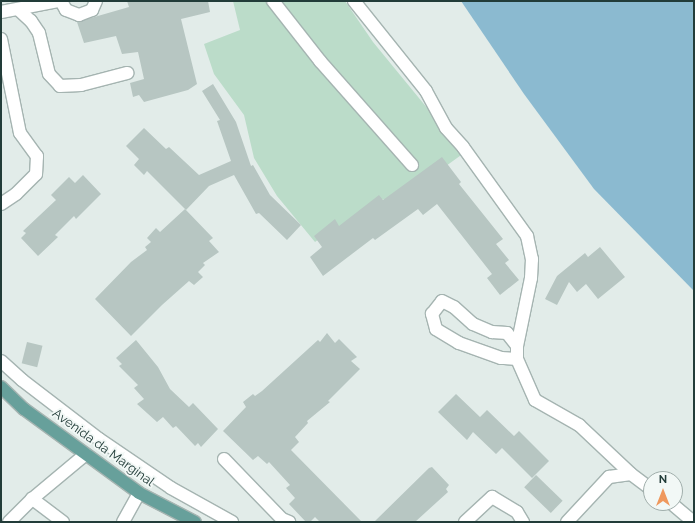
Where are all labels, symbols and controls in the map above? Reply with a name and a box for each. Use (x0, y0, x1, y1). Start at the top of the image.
street label: Avenida da Marginal (49, 406, 157, 490)
north arrow (643, 471, 683, 511)
text: N (659, 473, 667, 486)

